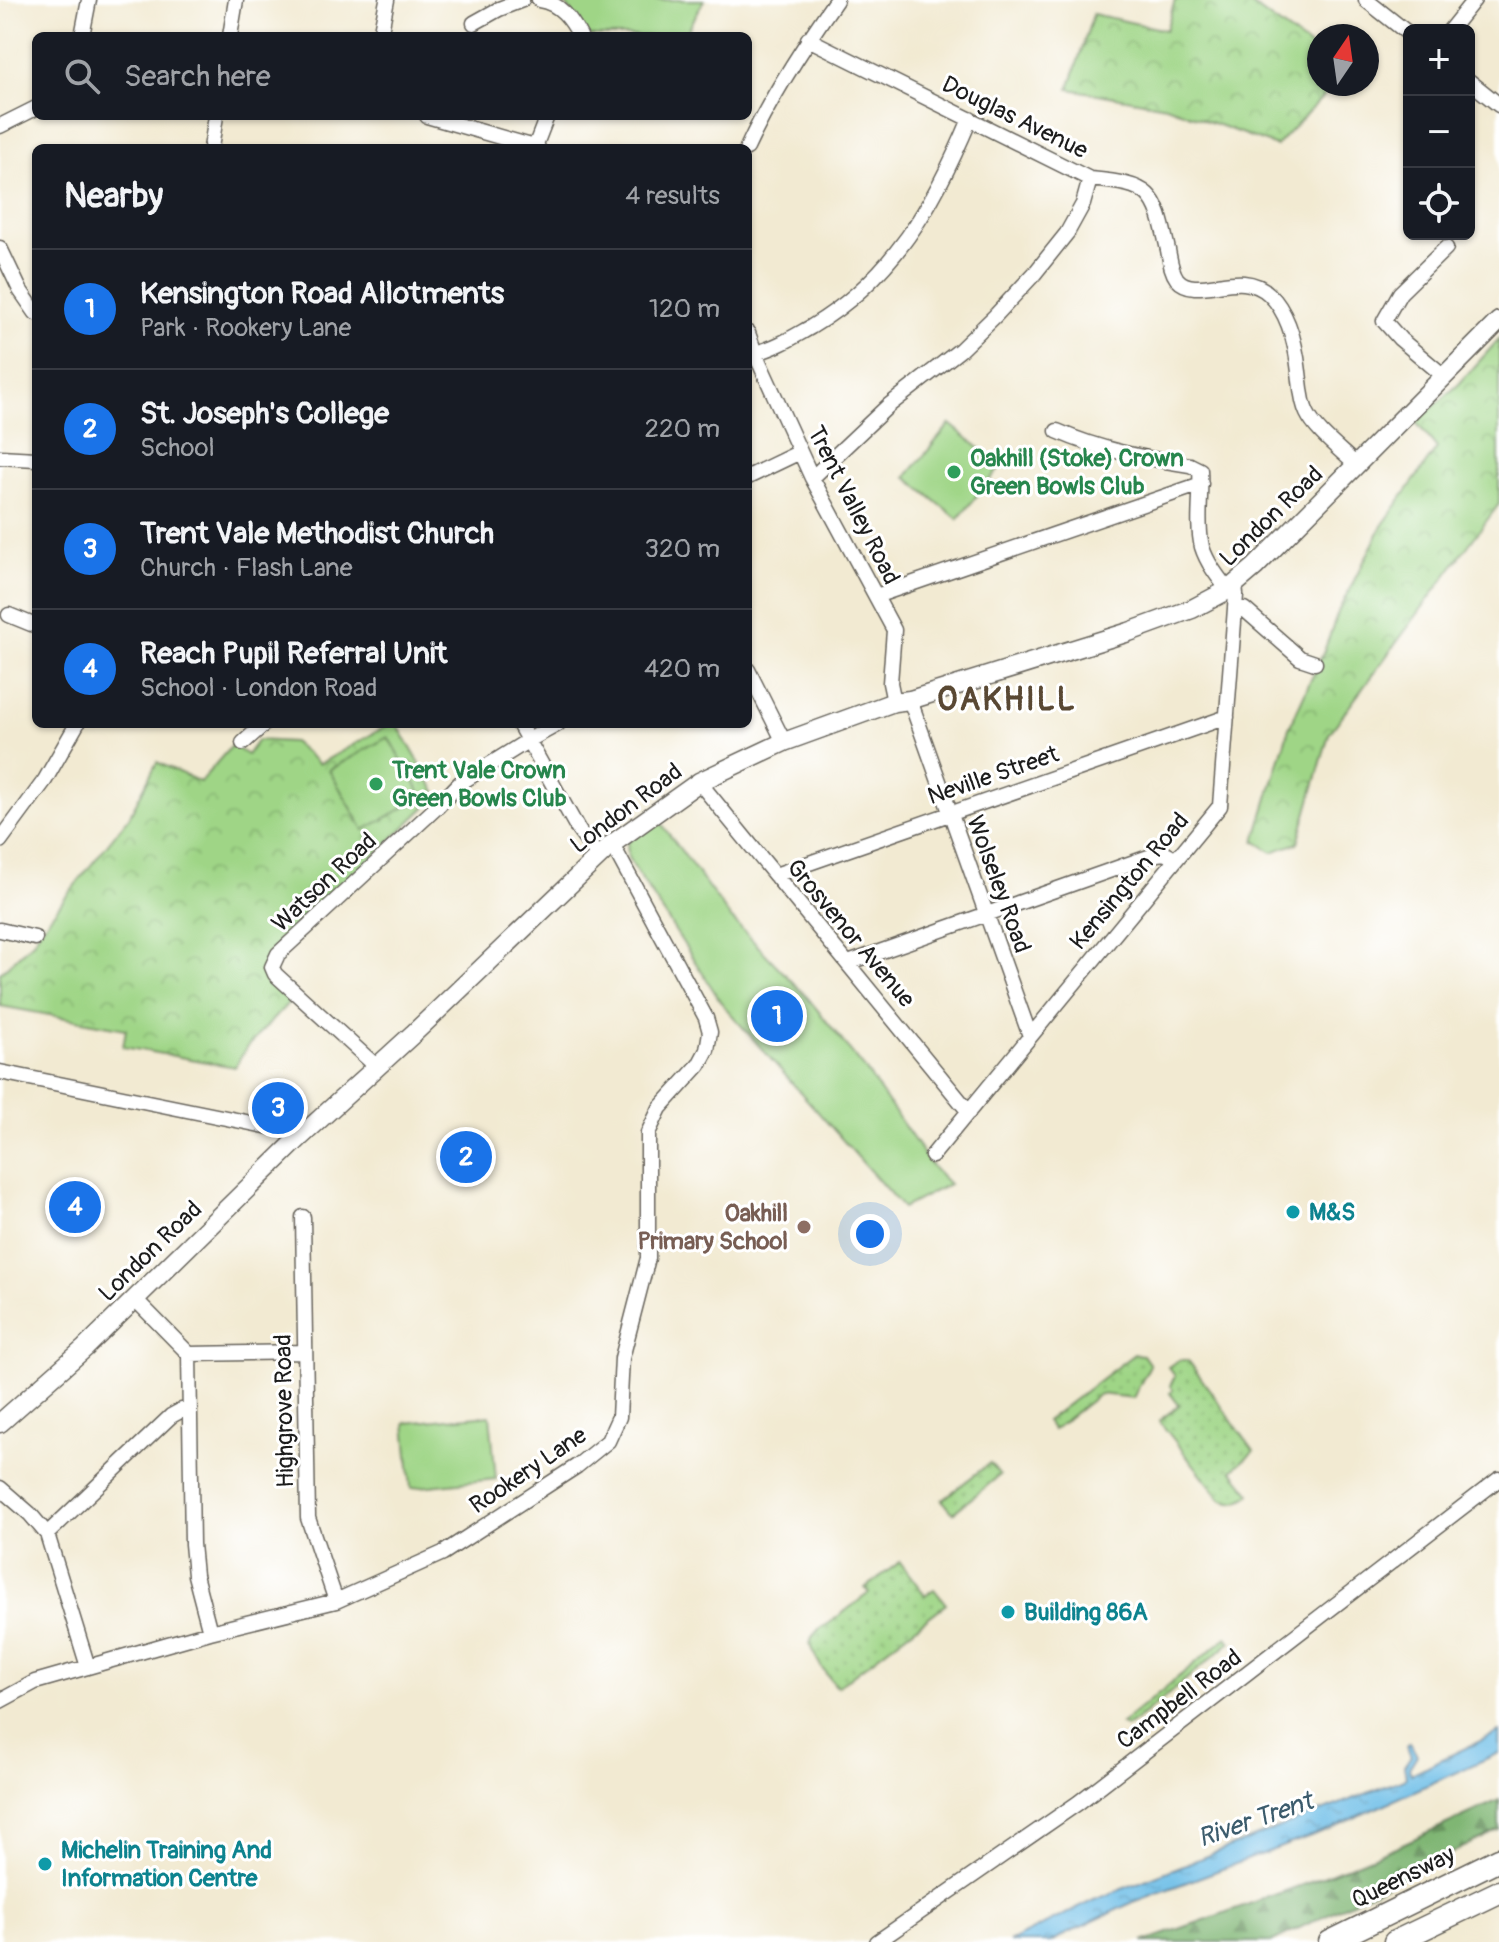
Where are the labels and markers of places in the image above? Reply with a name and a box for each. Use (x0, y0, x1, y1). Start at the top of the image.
place label: Oakhill (Stoke) Crown Green Bowls Club (970, 444, 1184, 501)
marker: Oakhill (Stoke) Crown Green Bowls Club (945, 463, 963, 481)
place label: Trent Vale Crown Green Bowls Club (391, 756, 567, 813)
marker: Trent Vale Crown Green Bowls Club (367, 775, 385, 793)
pin: 1 (751, 986, 803, 1046)
pin: 3 (252, 1078, 304, 1138)
pin: 2 (440, 1127, 492, 1187)
pin: 4 (49, 1177, 101, 1237)
place label: M&S (1309, 1198, 1355, 1227)
place label: Oakhill Primary School (638, 1199, 788, 1256)
marker: M&S (1284, 1203, 1302, 1221)
marker: Oakhill Primary School (795, 1218, 813, 1236)
place label: Building 86A (1024, 1598, 1148, 1627)
marker: Building 86A (999, 1603, 1017, 1621)
place label: Michelin Training And Information Centre (61, 1836, 272, 1893)
marker: Michelin Training And Information Centre (36, 1855, 54, 1873)

